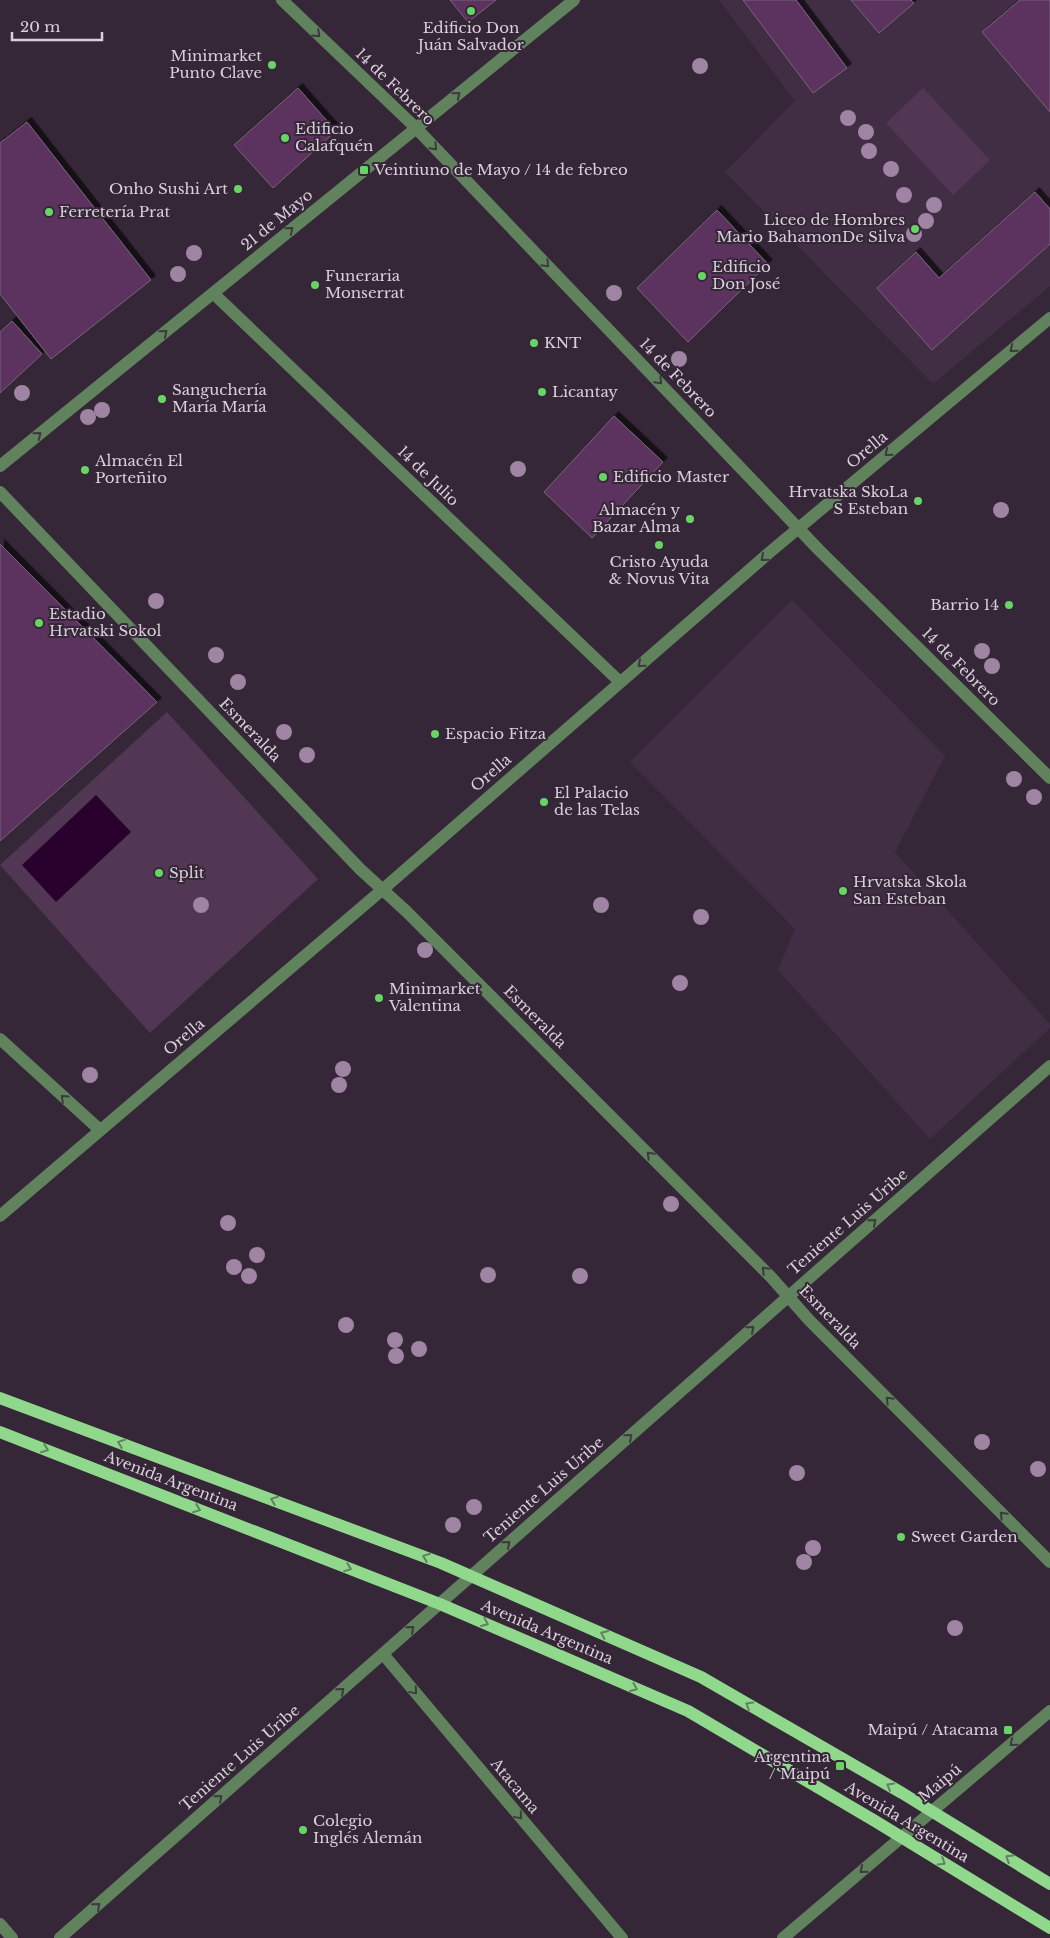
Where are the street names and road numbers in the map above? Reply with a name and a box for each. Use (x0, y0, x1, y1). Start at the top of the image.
street label: 14 de Febrero (352, 44, 439, 129)
street label: 21 de Mayo (237, 185, 316, 254)
street label: 14 de Febrero (636, 334, 721, 421)
street label: Orella (842, 427, 892, 472)
street label: 14 de Julio (394, 442, 463, 510)
street label: 14 de Febrero (918, 624, 1005, 710)
street label: Esmeralda (215, 694, 286, 766)
street label: Orella (466, 749, 515, 795)
street label: Esmeralda (500, 981, 571, 1053)
street label: Orella (159, 1014, 209, 1059)
street label: Teniente Luis Uribe (784, 1165, 911, 1279)
street label: Esmeralda (795, 1281, 866, 1353)
street label: Teniente Luis Uribe (480, 1433, 607, 1547)
street label: Avenida Argentina (101, 1446, 241, 1515)
street label: Avenida Argentina (477, 1595, 617, 1668)
street label: Teniente Luis Uribe (176, 1701, 303, 1815)
street label: Atacama (486, 1753, 544, 1818)
street label: Maipú (914, 1759, 965, 1806)
street label: Avenida Argentina (841, 1776, 973, 1867)

